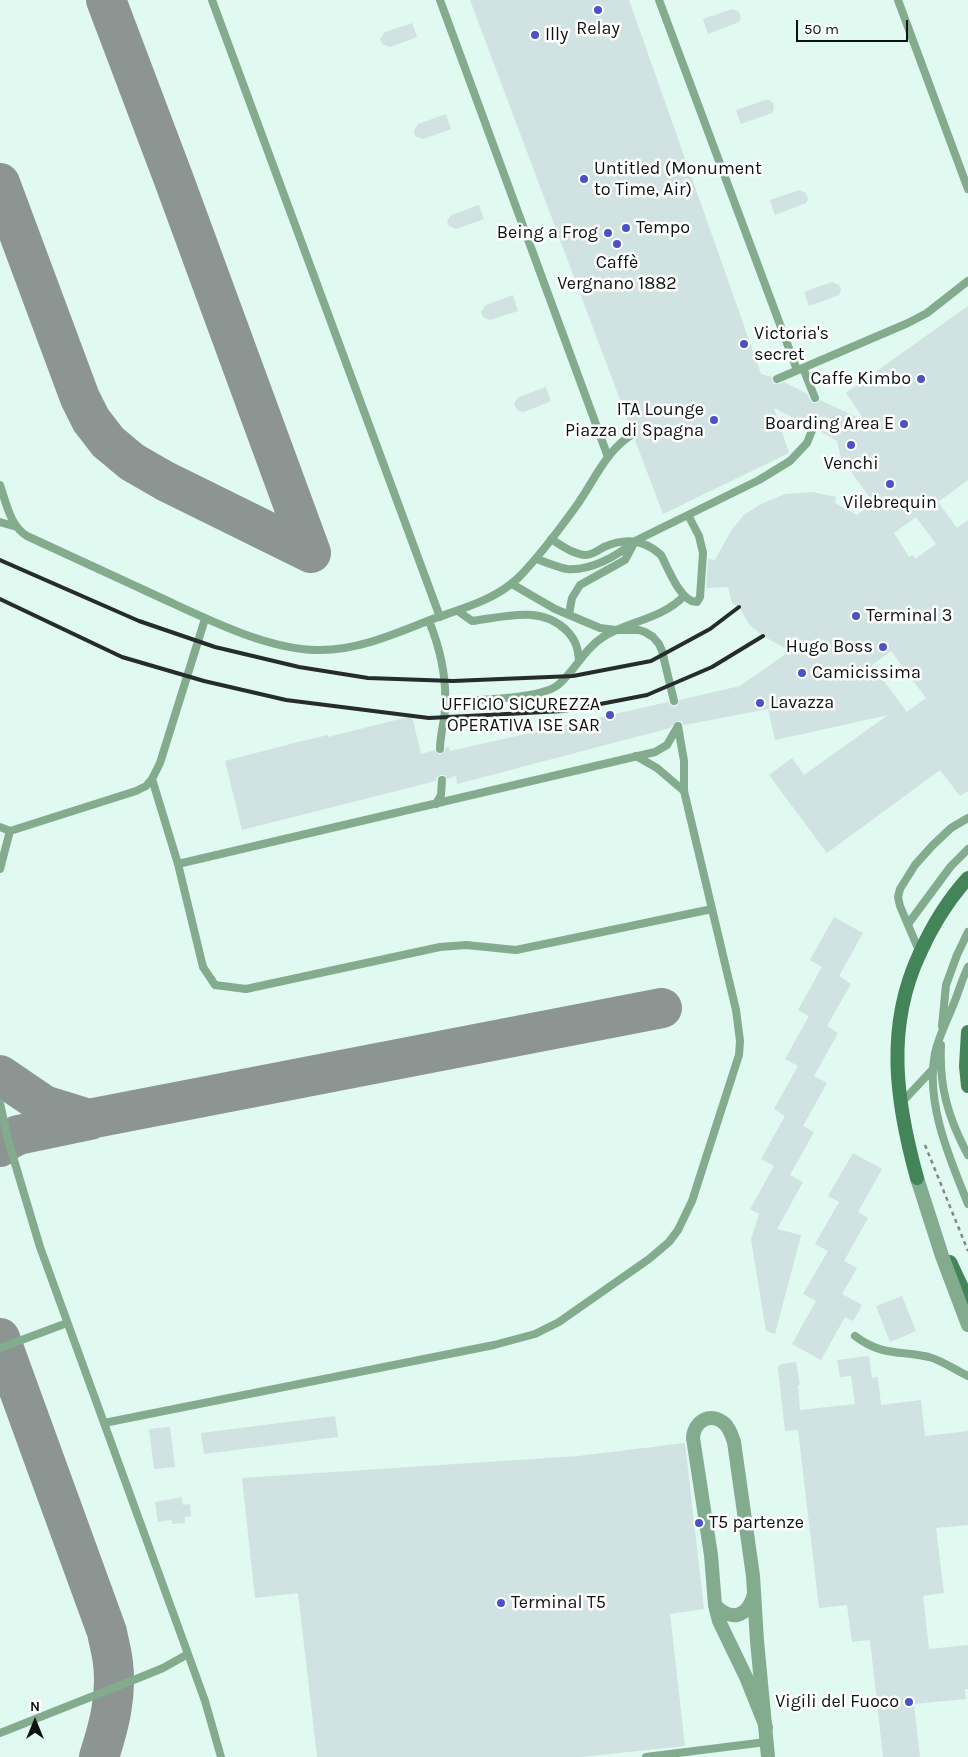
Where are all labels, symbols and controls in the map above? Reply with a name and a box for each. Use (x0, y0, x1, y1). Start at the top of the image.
marker: Relay (592, 4, 604, 16)
scale bar (798, 10, 910, 42)
place label: Relay (576, 18, 620, 40)
text: 50 m (804, 20, 839, 38)
place label: Illy (545, 24, 568, 46)
marker: Illy (529, 29, 541, 41)
place label: Untitled (Monument to Time, Air) (594, 158, 762, 200)
marker: Untitled (Monument to Time, Air) (578, 173, 590, 185)
place label: Tempo (636, 217, 690, 239)
place label: Being a Frog (497, 222, 598, 244)
marker: Tempo (620, 222, 632, 234)
marker: Being a Frog (602, 227, 614, 239)
marker: Caffè Vergnano 1882 (611, 238, 623, 250)
place label: Caffè Vergnano 1882 (557, 252, 677, 294)
place label: Victoria's secret (754, 323, 829, 366)
marker: Victoria's secret (738, 338, 750, 350)
place label: Caffe Kimbo (811, 368, 911, 390)
marker: Caffe Kimbo (915, 373, 927, 385)
place label: ITA Lounge Piazza di Spagna (565, 399, 704, 442)
place label: Boarding Area E (765, 413, 894, 435)
marker: ITA Lounge Piazza di Spagna (708, 414, 720, 426)
marker: Boarding Area E (898, 418, 910, 430)
marker: Venchi (845, 439, 857, 451)
place label: Venchi (823, 453, 879, 475)
marker: Vilebrequin (884, 478, 896, 490)
place label: Vilebrequin (843, 492, 937, 514)
place label: Terminal 3 (866, 605, 952, 627)
marker: Terminal 3 (850, 610, 862, 622)
place label: Hugo Boss (786, 636, 873, 658)
marker: Hugo Boss (877, 641, 889, 653)
place label: Camicissima (812, 662, 921, 684)
marker: Camicissima (796, 667, 808, 679)
place label: Lavazza (770, 692, 834, 714)
place label: UFFICIO SICUREZZA OPERATIVA ISE SAR (441, 694, 600, 736)
marker: Lavazza (754, 697, 766, 709)
marker: UFFICIO SICUREZZA OPERATIVA ISE SAR (604, 709, 616, 721)
place label: T5 partenze (709, 1512, 804, 1534)
marker: T5 partenze (693, 1517, 705, 1529)
place label: Terminal T5 (511, 1592, 606, 1614)
marker: Terminal T5 (495, 1597, 507, 1609)
place label: Vigili del Fuoco (775, 1691, 899, 1713)
marker: Vigili del Fuoco (903, 1696, 915, 1708)
north arrow (10, 1697, 60, 1747)
text: N (30, 1698, 40, 1715)

